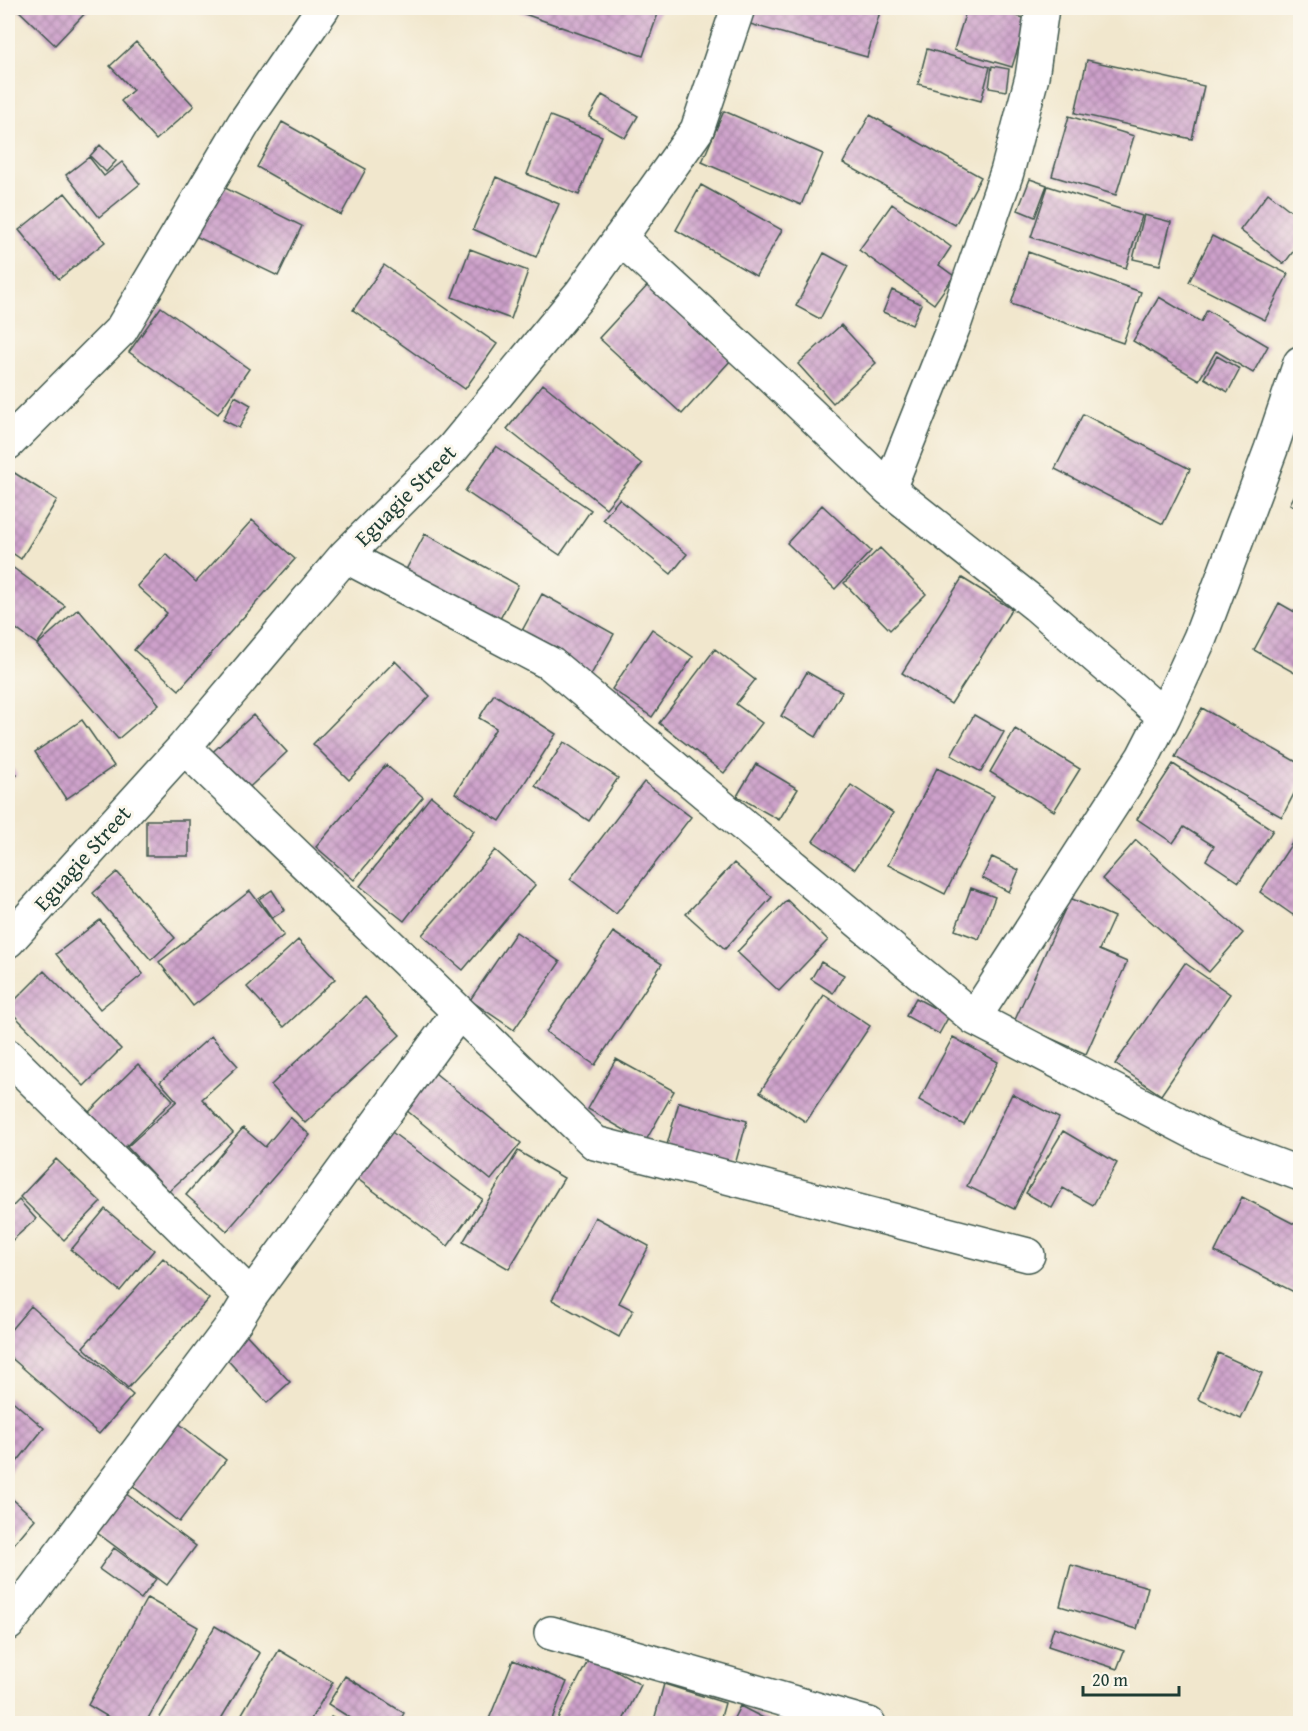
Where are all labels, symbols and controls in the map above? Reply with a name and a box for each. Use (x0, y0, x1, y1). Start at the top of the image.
street label: Eguagie Street (347, 437, 463, 553)
street label: Eguagie Street (26, 798, 138, 918)
scale bar (1083, 1659, 1179, 1697)
text: 20 m (1092, 1666, 1128, 1693)

